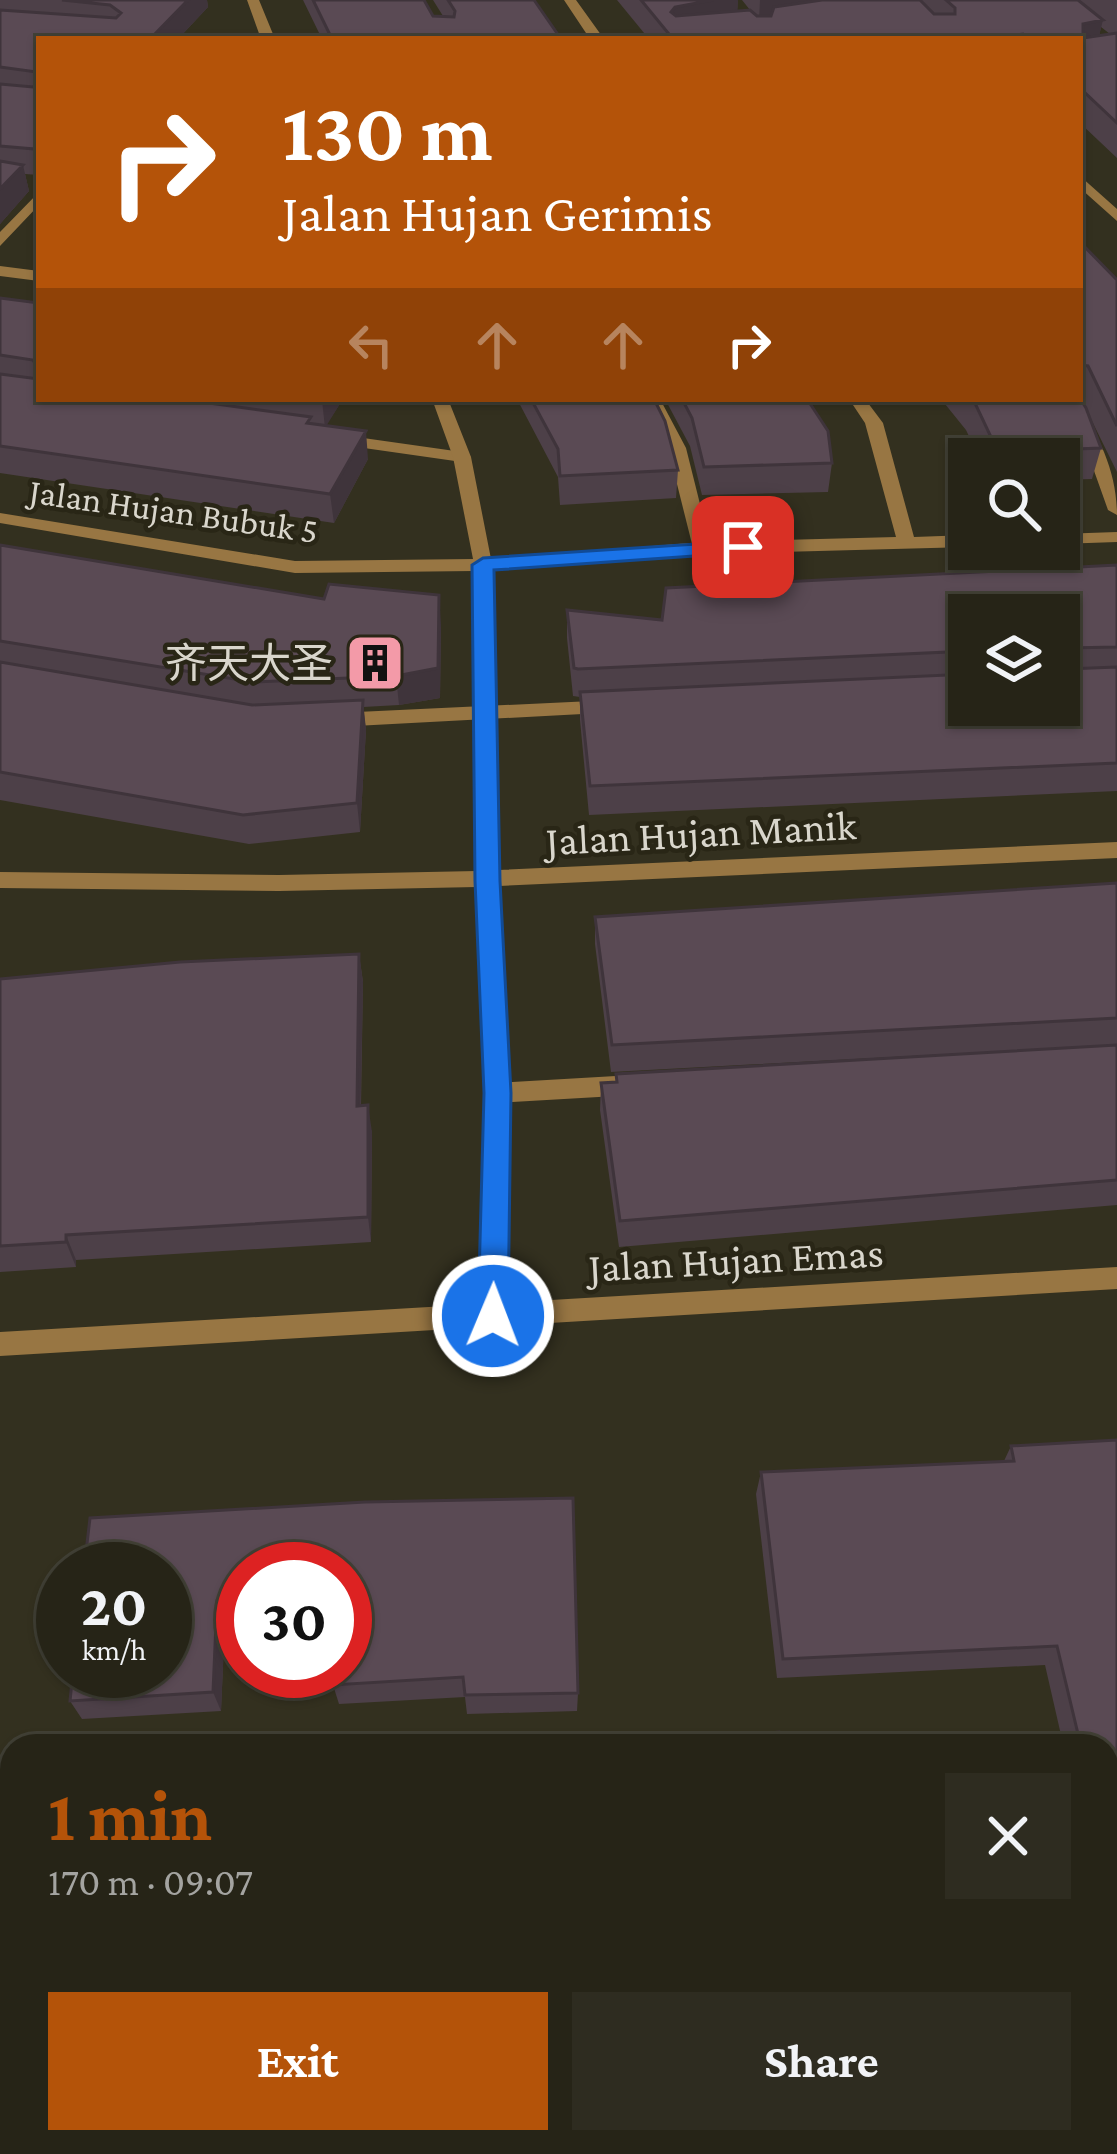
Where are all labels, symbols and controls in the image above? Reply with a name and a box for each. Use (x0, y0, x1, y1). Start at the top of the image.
icon: right (84, 84, 240, 240)
text: 130 m (282, 85, 493, 178)
text: Jalan Hujan Gerimis (282, 183, 713, 243)
icon: left (338, 312, 404, 378)
icon: ahead (464, 312, 530, 378)
icon: ahead (590, 312, 656, 378)
icon: right (716, 312, 782, 378)
map controls (948, 438, 1080, 726)
button: search (948, 438, 1080, 570)
street label: Jalan Hujan Bubuk 5 (24, 471, 321, 551)
pin (692, 496, 794, 598)
icon: arrive (710, 514, 776, 580)
button: layers (948, 594, 1080, 726)
building icon: 齐天大圣 (344, 632, 406, 694)
place label: 齐天大圣 (165, 640, 333, 687)
street label: Jalan Hujan Manik (541, 801, 857, 865)
street label: Jalan Hujan Emas (583, 1228, 885, 1292)
position arrow (430, 1253, 556, 1379)
speed limit sign: 30 (216, 1542, 372, 1698)
text: 20 (80, 1571, 148, 1638)
text: km/h (82, 1633, 146, 1666)
button: close (945, 1773, 1071, 1899)
text: 1 min (48, 1775, 212, 1855)
text: 170 m · 09:07 (48, 1860, 253, 1903)
button: Exit (48, 1992, 548, 2130)
button: Share (572, 1992, 1071, 2130)

